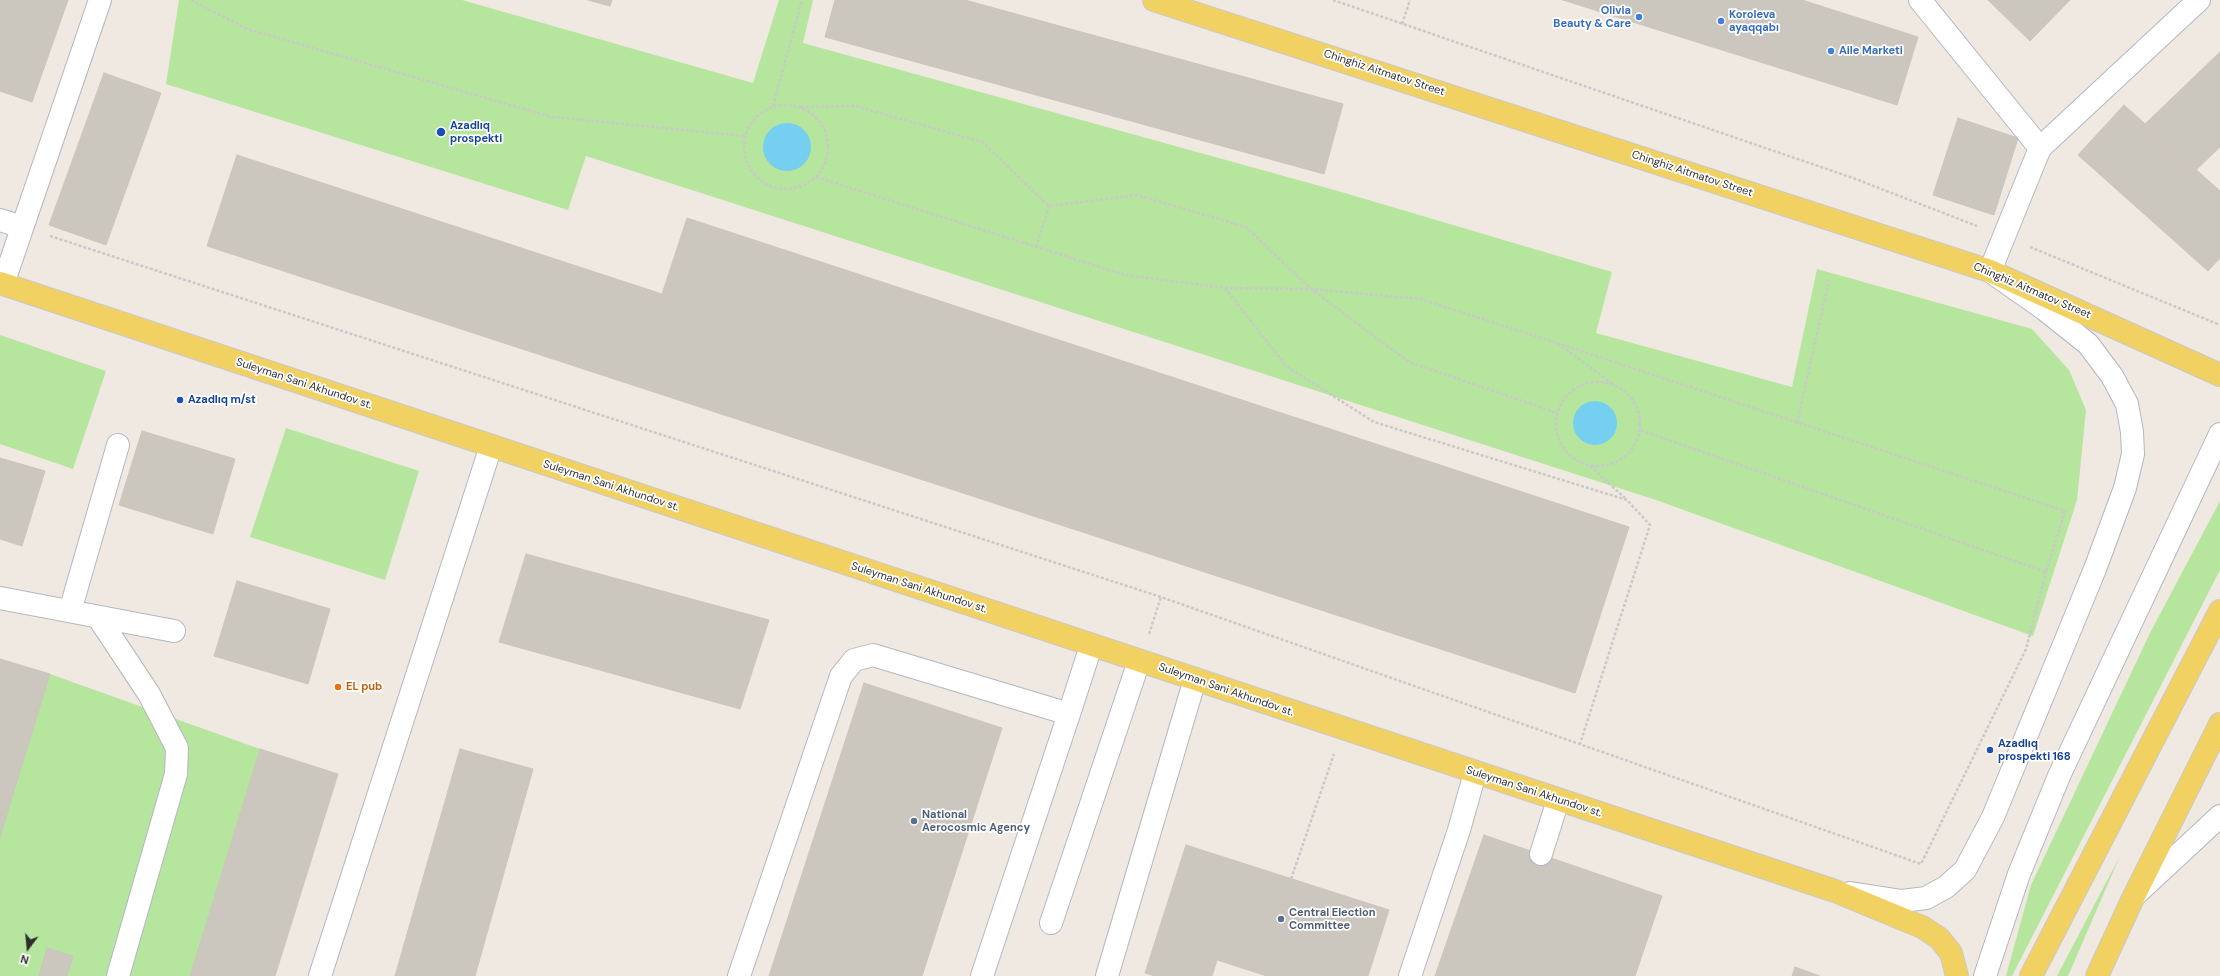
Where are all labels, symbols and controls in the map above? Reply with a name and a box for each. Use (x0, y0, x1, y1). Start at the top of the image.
place label: Olivia Beauty & Care (1553, 4, 1631, 30)
place label: Koroleva ayaqqabı (1729, 8, 1779, 34)
marker: Olivia Beauty & Care (1634, 12, 1644, 22)
marker: Koroleva ayaqqabı (1716, 16, 1726, 26)
place label: Aile Marketi (1839, 44, 1903, 58)
marker: Aile Marketi (1826, 46, 1836, 56)
street label: Chinghiz Aitmatov Street (1322, 47, 1446, 99)
place label: Azadlıq prospekti (450, 119, 502, 145)
marker: Azadlıq prospekti (435, 126, 447, 138)
street label: Chinghiz Aitmatov Street (1630, 148, 1754, 200)
street label: Chinghiz Aitmatov Street (1971, 260, 2093, 322)
street label: Suleyman Sani Akhundov st. (234, 356, 374, 412)
place label: Azadlıq m/st (188, 393, 256, 407)
marker: Azadlıq m/st (175, 395, 185, 405)
street label: Suleyman Sani Akhundov st. (541, 458, 681, 514)
street label: Suleyman Sani Akhundov st. (849, 560, 989, 616)
street label: Suleyman Sani Akhundov st. (1157, 661, 1295, 719)
place label: EL pub (346, 680, 382, 694)
marker: EL pub (333, 682, 343, 692)
place label: Azadlıq prospekti 168 (1998, 737, 2071, 763)
marker: Azadlıq prospekti 168 (1985, 745, 1995, 755)
street label: Suleyman Sani Akhundov st. (1464, 764, 1604, 820)
place label: National Aerocosmic Agency (922, 808, 1030, 834)
marker: National Aerocosmic Agency (909, 816, 919, 826)
place label: Central Election Committee (1289, 906, 1376, 932)
marker: Central Election Committee (1276, 914, 1286, 924)
north arrow (8, 928, 48, 968)
text: N (19, 952, 30, 967)

